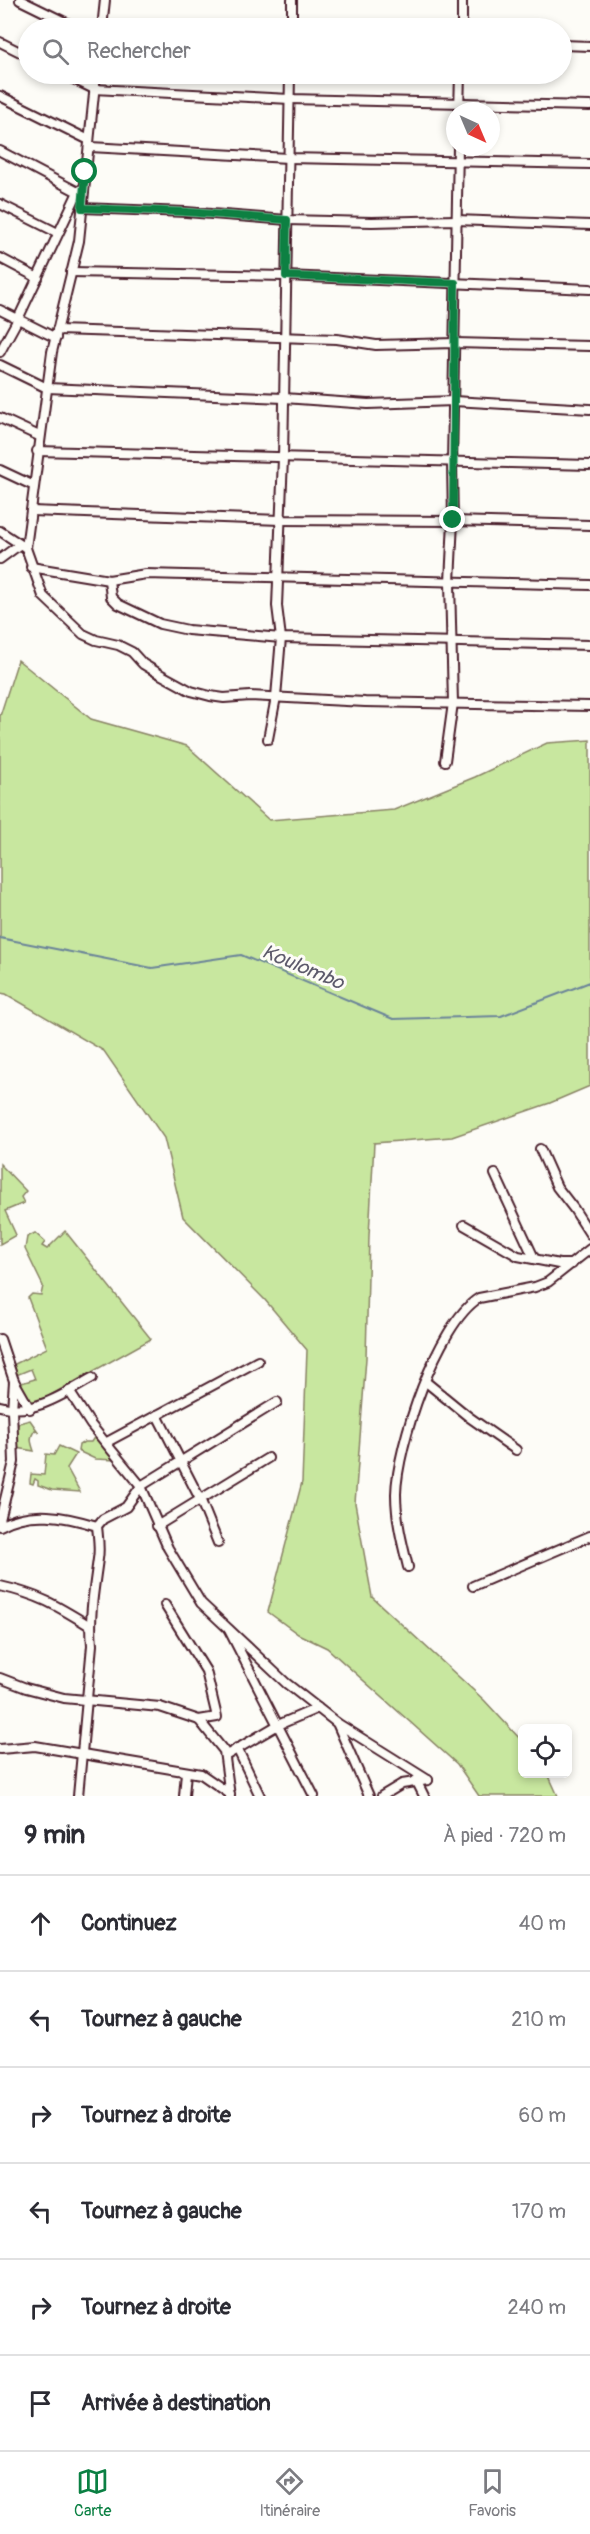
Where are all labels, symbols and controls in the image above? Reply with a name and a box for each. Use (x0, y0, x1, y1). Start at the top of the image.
search box (18, 18, 572, 84)
icon: search (39, 35, 72, 68)
text: Rechercher (87, 37, 191, 65)
north arrow (446, 102, 500, 156)
route start (71, 158, 97, 184)
route end (439, 506, 465, 532)
water label: Koulombo (258, 939, 349, 996)
map controls (518, 1724, 572, 1778)
button: locate (518, 1724, 572, 1778)
text: 9 min (24, 1819, 85, 1851)
text: À pied · 720 m (443, 1823, 566, 1848)
icon: ahead (24, 1907, 57, 1940)
text: Continuez (81, 1909, 177, 1937)
text: 40 m (519, 1911, 566, 1936)
icon: left (24, 2003, 57, 2036)
text: Tournez à gauche (81, 2005, 242, 2033)
text: 210 m (511, 2007, 566, 2032)
icon: right (24, 2099, 57, 2132)
text: Tournez à droite (81, 2101, 231, 2129)
text: 60 m (519, 2103, 566, 2128)
icon: left (24, 2195, 57, 2228)
text: Tournez à gauche (81, 2197, 242, 2225)
text: 170 m (512, 2199, 566, 2224)
icon: right (24, 2291, 57, 2324)
text: Tournez à droite (81, 2293, 231, 2321)
text: 240 m (507, 2295, 566, 2320)
icon: arrive (24, 2387, 57, 2420)
text: Arrivée à destination (81, 2389, 271, 2417)
tab: Carte (74, 2465, 111, 2521)
tab: Itinéraire (260, 2465, 320, 2521)
tab: Favoris (468, 2465, 516, 2521)

